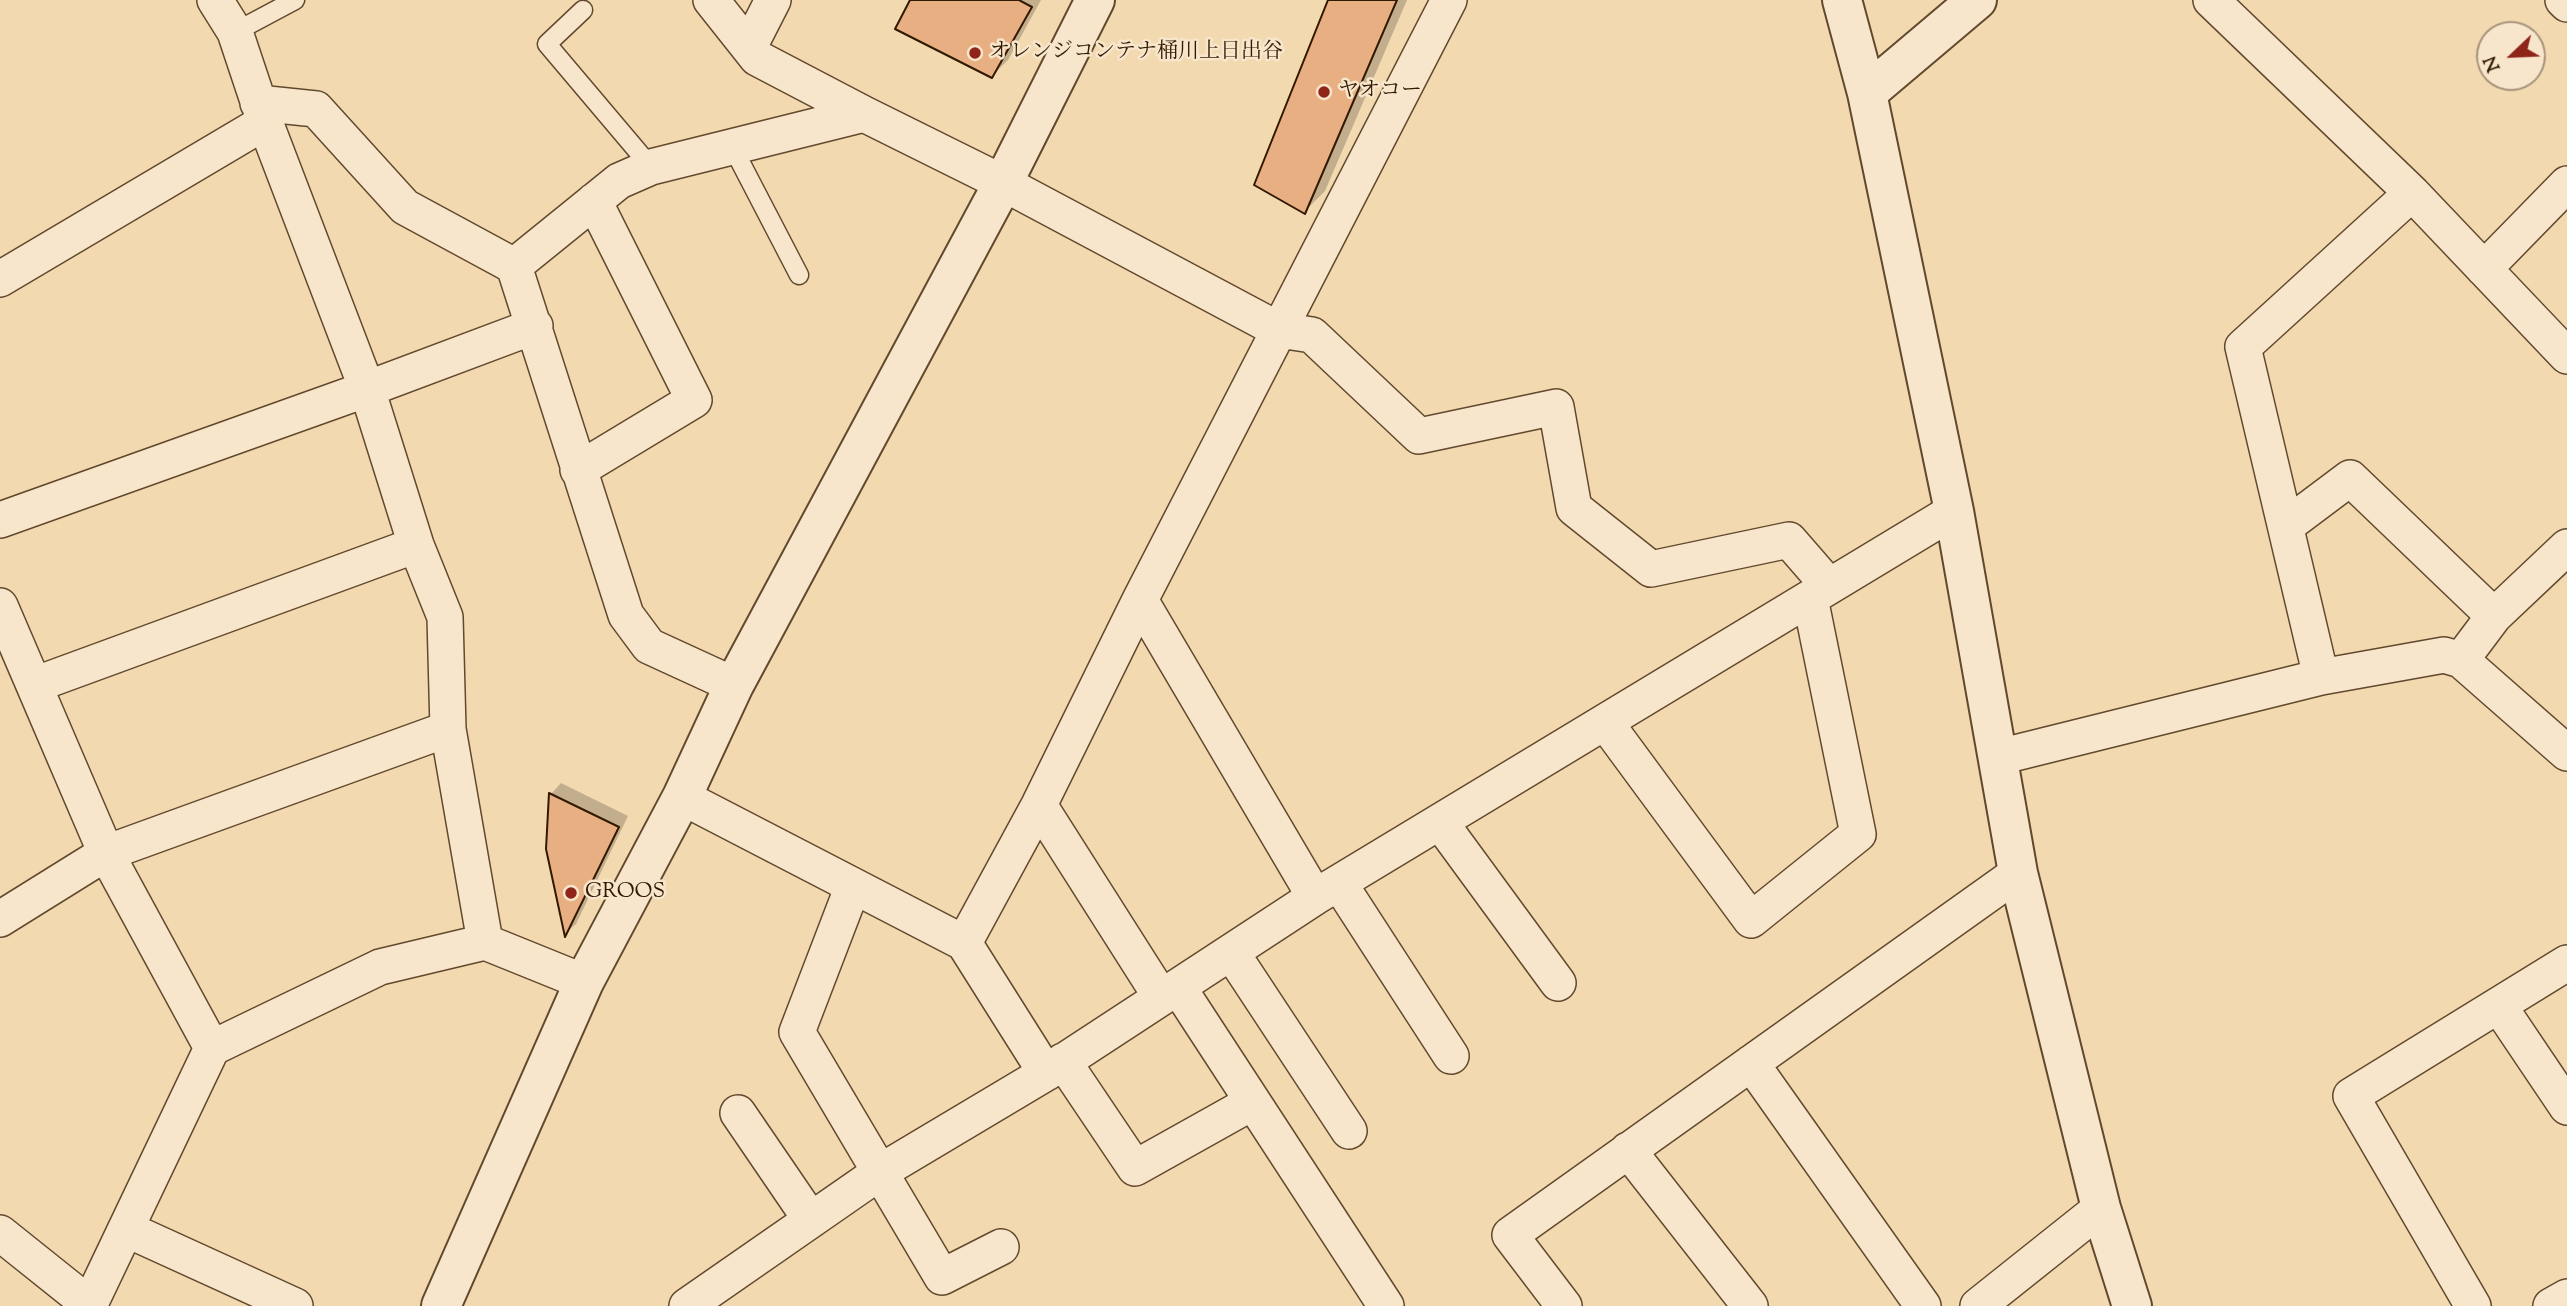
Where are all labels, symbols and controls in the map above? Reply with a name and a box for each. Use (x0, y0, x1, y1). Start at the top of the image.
north arrow (2476, 21, 2546, 91)
place label: オレンジコンテナ桶川上日出谷 (989, 40, 1283, 66)
marker: オレンジコンテナ桶川上日出谷 (967, 45, 983, 61)
text: N (2478, 51, 2508, 76)
place label: ヤオコー (1338, 79, 1422, 105)
marker: ヤオコー (1316, 84, 1332, 100)
place label: GROOS (585, 880, 665, 906)
marker: GROOS (563, 885, 579, 901)

